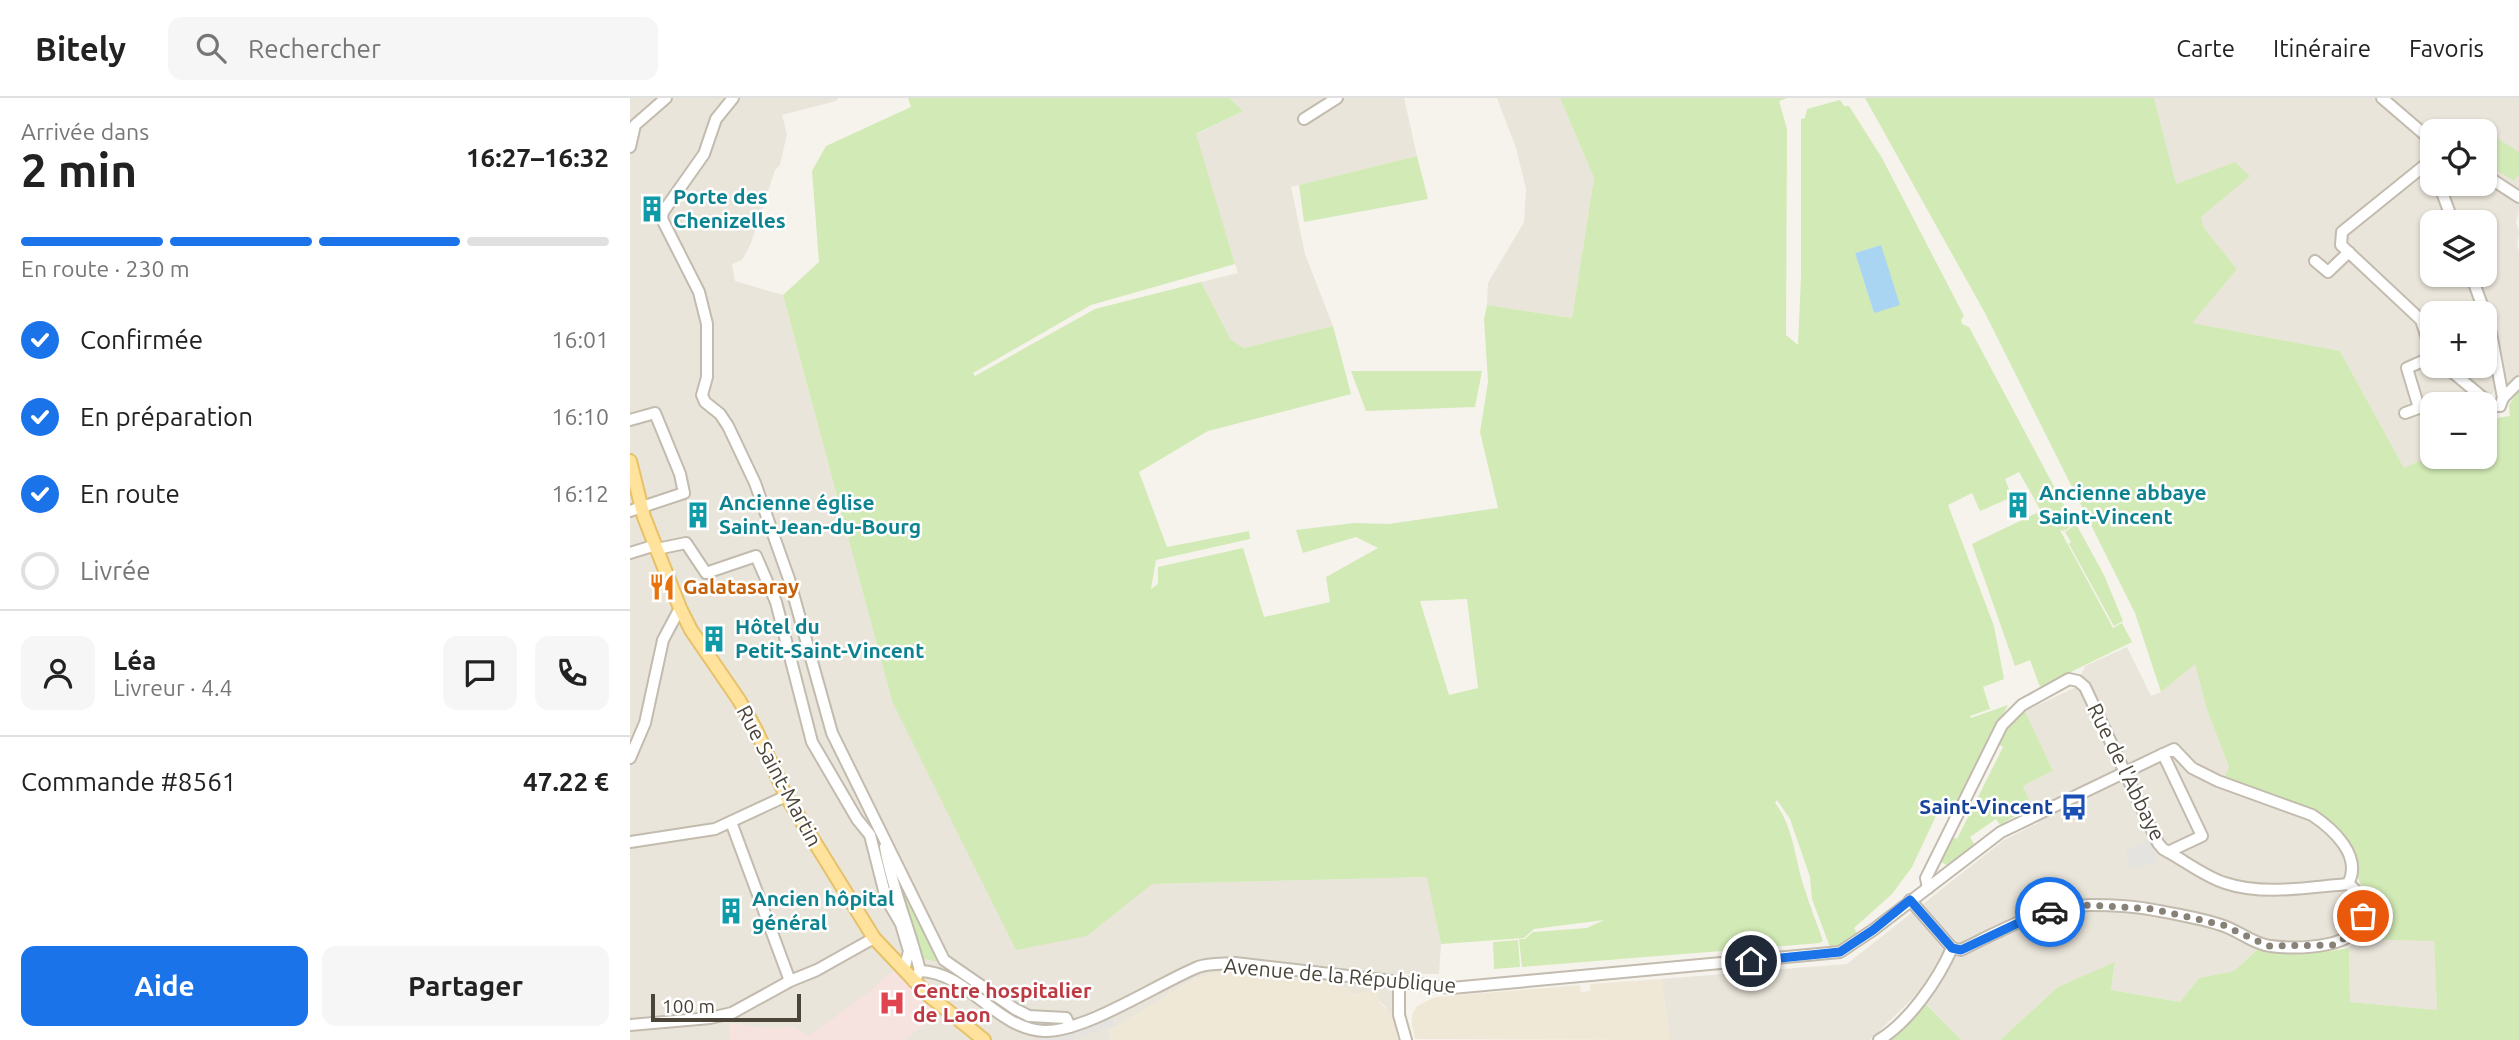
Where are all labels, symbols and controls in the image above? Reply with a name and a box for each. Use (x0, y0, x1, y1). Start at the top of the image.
search box (168, 17, 658, 80)
icon: search (192, 29, 230, 67)
text: Bitely (35, 30, 126, 67)
text: Rechercher (248, 34, 381, 63)
text: Carte (2176, 35, 2235, 62)
text: Itinéraire (2273, 35, 2371, 62)
text: Favoris (2409, 35, 2484, 62)
text: Arrivée dans (21, 119, 149, 144)
map controls (2420, 119, 2497, 469)
button: locate (2420, 119, 2497, 196)
text: 16:27–16:32 (466, 143, 609, 172)
text: 2 min (21, 144, 137, 196)
place label: Porte des Chenizelles (673, 184, 786, 232)
building icon: Porte des Chenizelles (637, 194, 667, 224)
button: layers (2420, 210, 2497, 287)
text: En route · 230 m (21, 256, 190, 281)
button: + (2420, 301, 2497, 378)
icon: check (21, 321, 59, 359)
text: Confirmée (80, 325, 203, 354)
text: 16:01 (551, 327, 609, 352)
button: − (2420, 392, 2497, 469)
icon: check (21, 398, 59, 436)
text: En préparation (80, 402, 253, 431)
text: 16:10 (551, 404, 609, 429)
icon: check (21, 475, 59, 513)
text: En route (80, 479, 180, 508)
place label: Ancienne abbaye Saint-Vincent (2039, 480, 2207, 528)
text: 16:12 (551, 481, 609, 506)
place label: Ancienne église Saint-Jean-du-Bourg (719, 490, 921, 538)
building icon: Ancienne abbaye Saint-Vincent (2003, 490, 2033, 520)
building icon: Ancienne église Saint-Jean-du-Bourg (683, 500, 713, 530)
text: Livrée (80, 556, 151, 585)
restaurant icon: Galatasaray (647, 572, 677, 602)
place label: Galatasaray (683, 574, 799, 598)
place label: Hôtel du Petit-Saint-Vincent (735, 614, 924, 662)
building icon: Hôtel du Petit-Saint-Vincent (699, 624, 729, 654)
button: person (21, 636, 95, 710)
button: chat (443, 636, 517, 710)
button: phone (535, 636, 609, 710)
text: Léa (113, 646, 156, 675)
text: Livreur · 4.4 (113, 675, 233, 700)
street label: Rue de l'Abbaye (2083, 699, 2171, 844)
street label: Rue Saint-Martin (733, 701, 827, 850)
text: Commande #8561 (21, 767, 237, 796)
text: 47.22 € (523, 767, 609, 796)
bus stop icon: Saint-Vincent (2059, 792, 2089, 822)
place label: Saint-Vincent (1919, 794, 2053, 818)
courier (2015, 877, 2085, 947)
place label: Ancien hôpital général (752, 886, 894, 934)
pin (2333, 886, 2393, 946)
icon: car (2031, 893, 2069, 931)
building icon: Ancien hôpital général (716, 896, 746, 926)
icon: bag (2344, 897, 2382, 935)
pin (1721, 931, 1781, 991)
icon: home (1732, 942, 1770, 980)
button: Aide (21, 946, 308, 1026)
button: Partager (322, 946, 609, 1026)
street label: Avenue de la République (1223, 953, 1457, 997)
place label: Centre hospitalier de Laon (913, 978, 1092, 1026)
hospital icon: Centre hospitalier de Laon (877, 988, 907, 1018)
scale bar (651, 991, 802, 1023)
text: 100 m (662, 995, 715, 1017)

